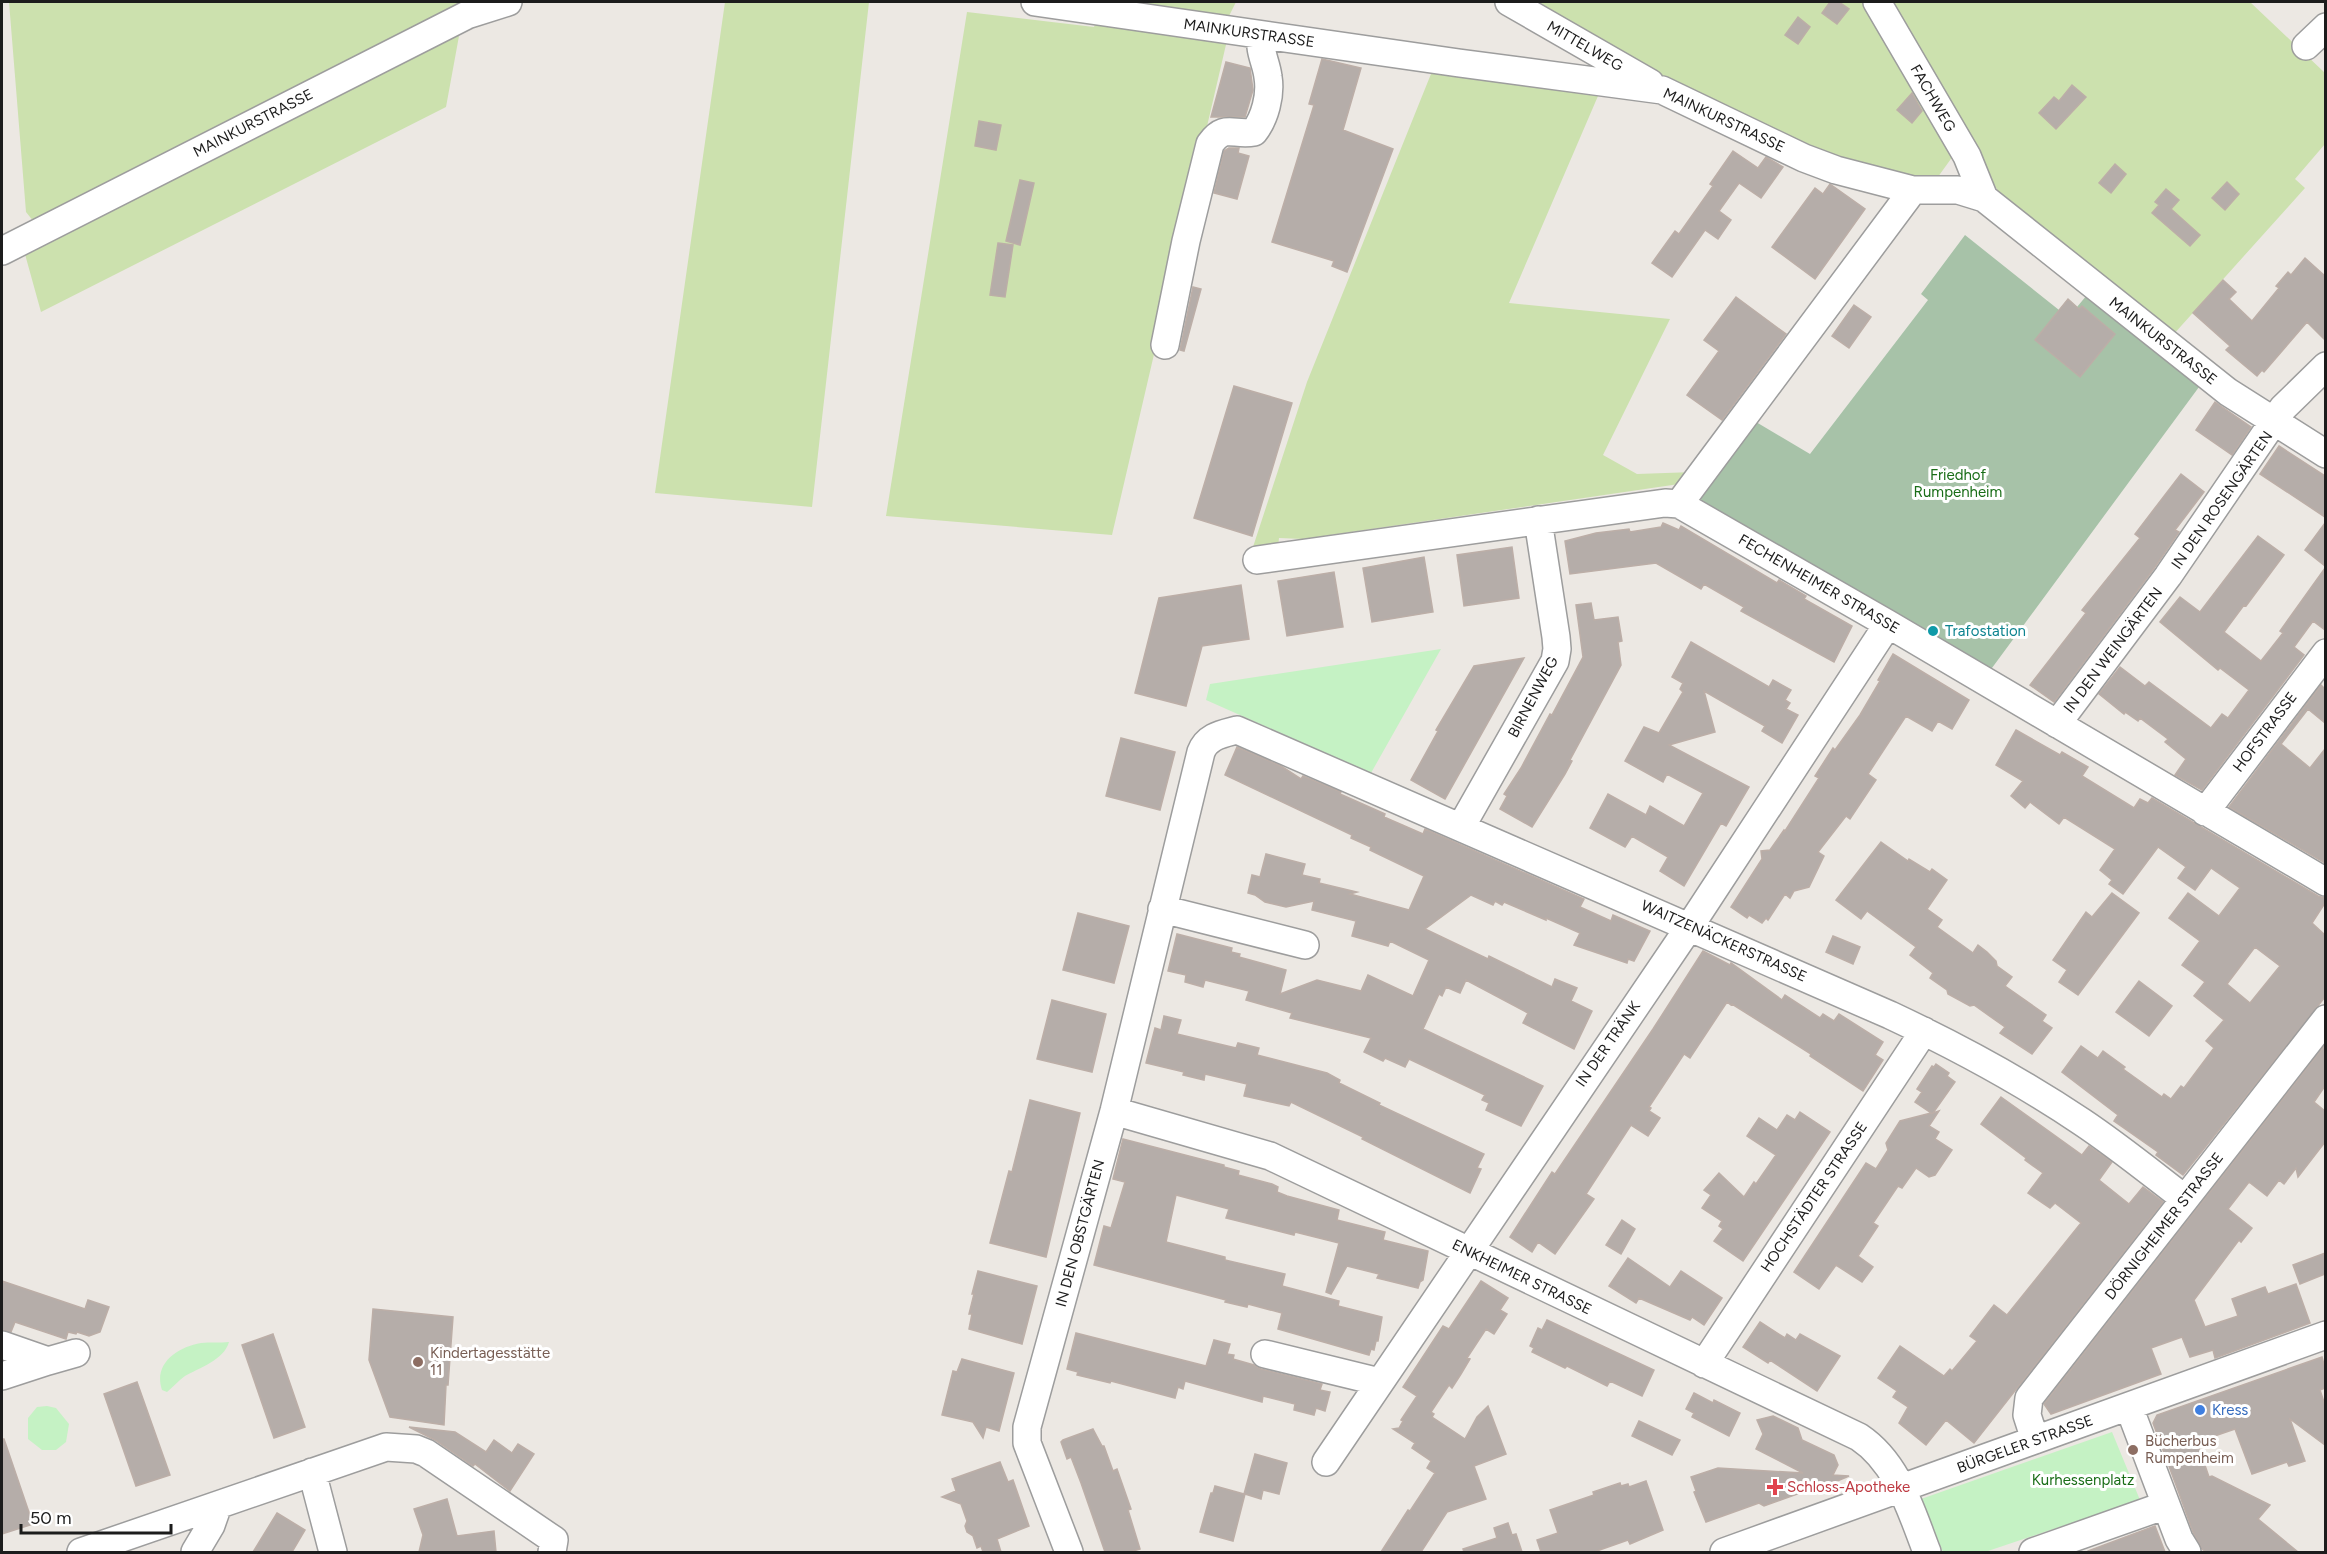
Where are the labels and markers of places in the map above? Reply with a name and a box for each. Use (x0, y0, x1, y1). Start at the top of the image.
place label: Trafostation (1945, 622, 2026, 640)
marker: Trafostation (1926, 624, 1940, 638)
place label: Kindertagesstätte 11 (430, 1344, 550, 1379)
marker: Kindertagesstätte 11 (411, 1355, 425, 1369)
place label: Kress (2212, 1401, 2248, 1419)
marker: Kress (2193, 1403, 2207, 1417)
place label: Bücherbus Rumpenheim (2145, 1432, 2234, 1467)
marker: Bücherbus Rumpenheim (2126, 1443, 2140, 1457)
place label: Schloss-Apotheke (1787, 1478, 1910, 1496)
marker: Schloss-Apotheke (1768, 1480, 1782, 1494)

